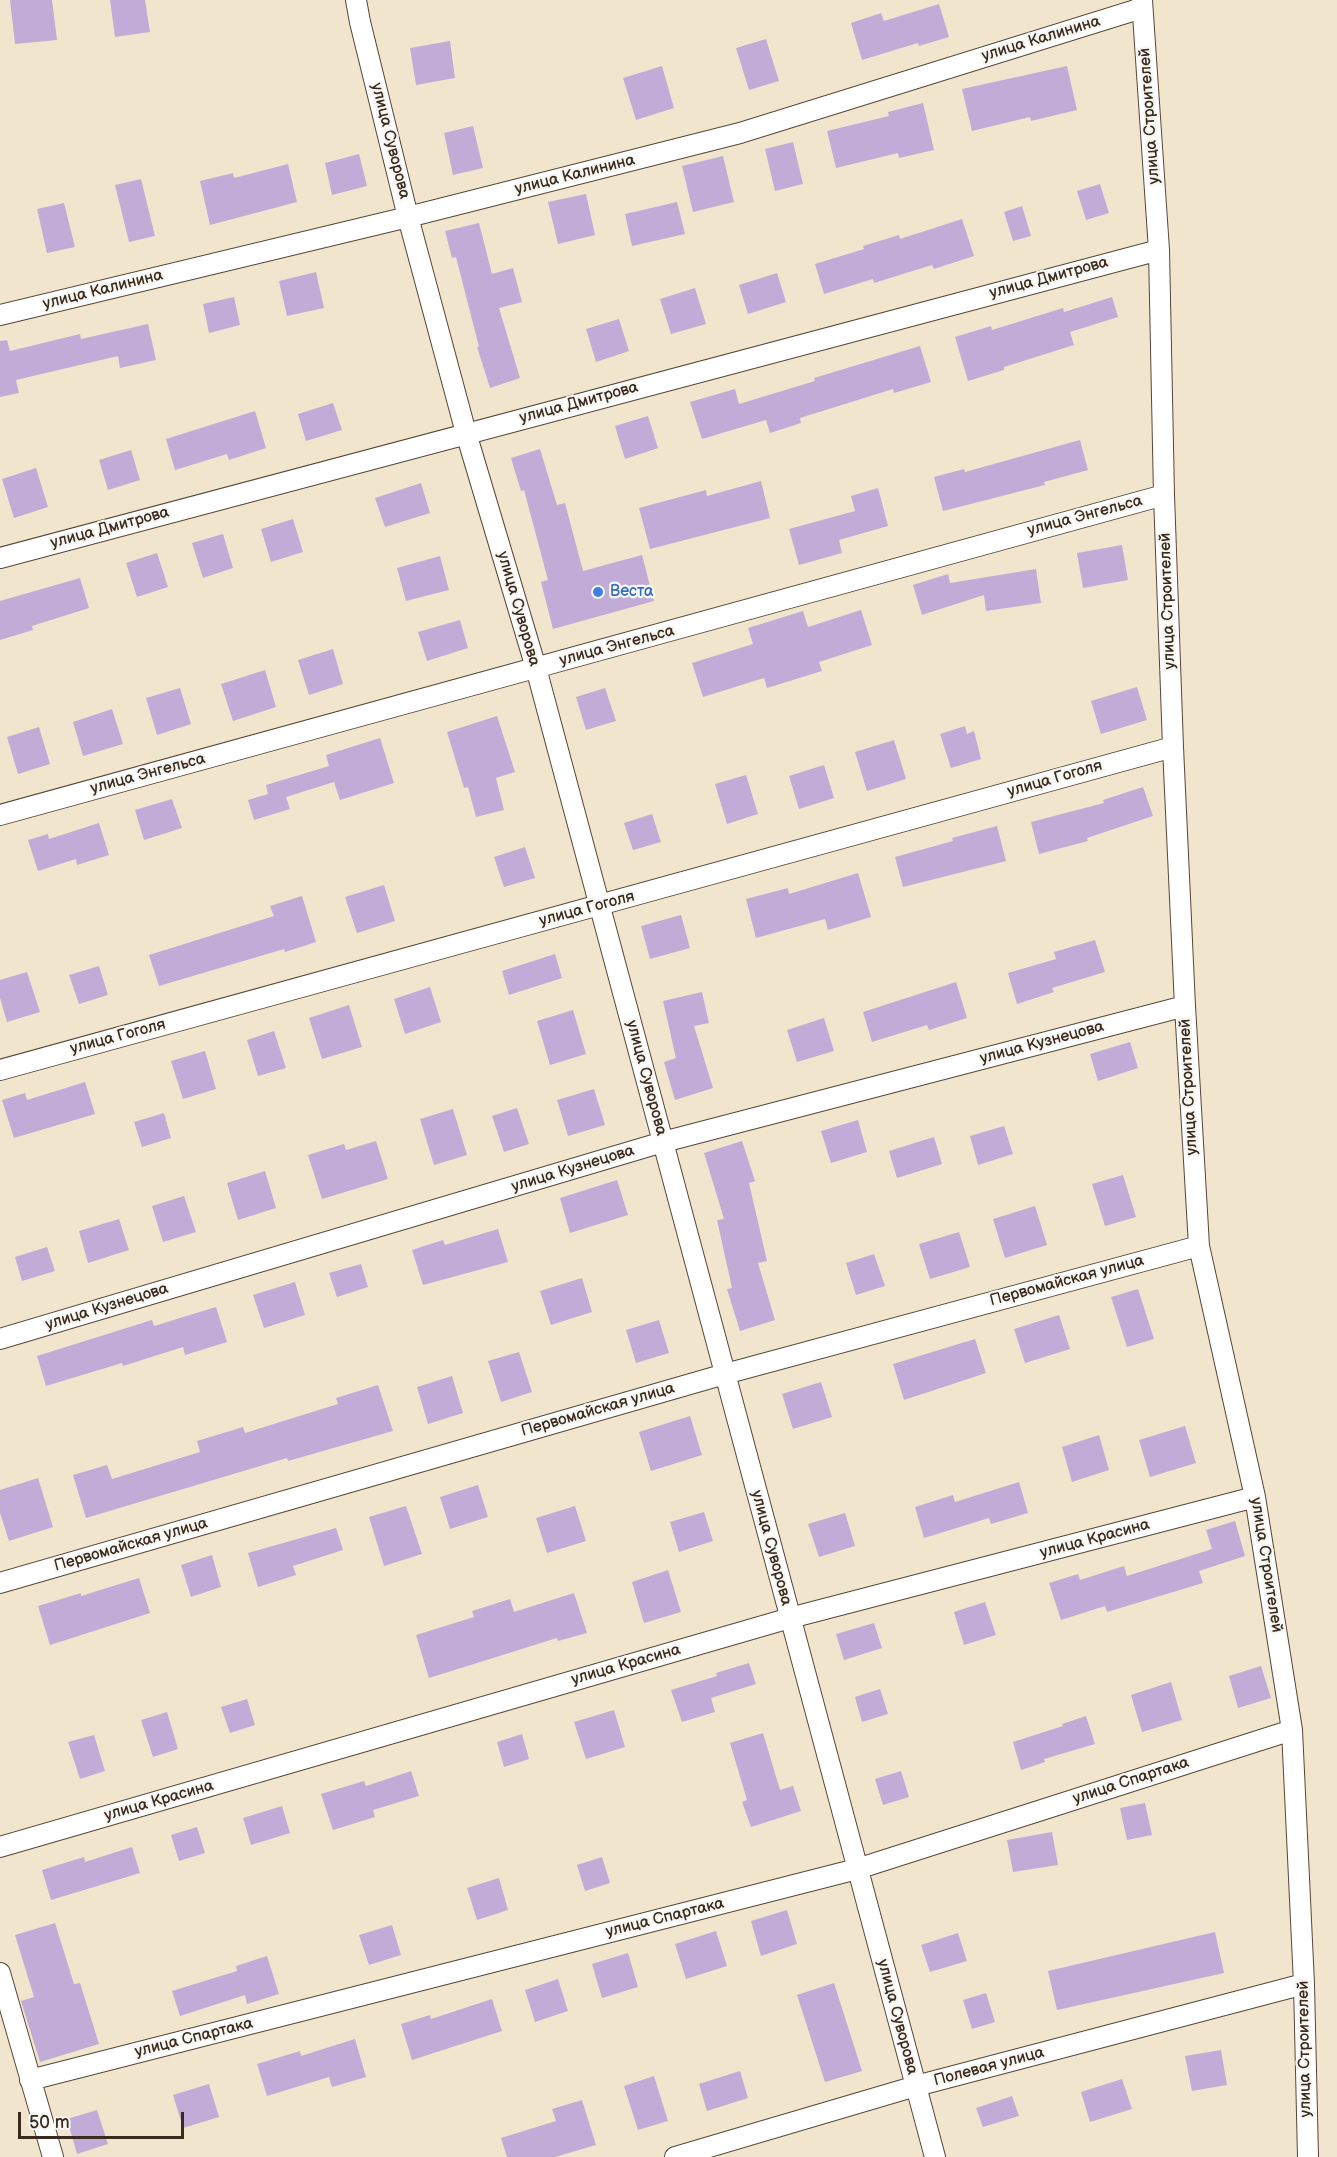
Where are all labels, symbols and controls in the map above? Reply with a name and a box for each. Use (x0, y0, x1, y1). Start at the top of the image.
street label: улица Калинина (979, 12, 1103, 66)
street label: улица Строителей (1136, 47, 1164, 185)
street label: улица Суворова (366, 81, 414, 201)
street label: улица Калинина (513, 151, 637, 199)
street label: улица Дмитрова (988, 253, 1110, 303)
street label: улица Калинина (41, 266, 165, 314)
street label: улица Дмитрова (518, 378, 640, 428)
street label: улица Энгельса (1026, 491, 1144, 541)
street label: улица Дмитрова (49, 503, 171, 553)
street label: улица Строителей (1156, 532, 1180, 670)
street label: улица Суворова (492, 549, 544, 669)
place label: Веста (610, 582, 654, 602)
marker: Веста (591, 585, 605, 599)
street label: улица Энгельса (558, 621, 676, 671)
street label: улица Энгельса (89, 749, 207, 799)
street label: улица Гоголя (1005, 756, 1105, 802)
street label: улица Гоголя (537, 887, 637, 931)
street label: улица Гоголя (68, 1015, 168, 1059)
street label: улица Кузнецова (978, 1017, 1106, 1069)
street label: улица Суворова (621, 1018, 671, 1138)
street label: улица Строителей (1176, 1018, 1202, 1156)
street label: улица Кузнецова (509, 1141, 637, 1197)
street label: Первомайская улица (988, 1251, 1146, 1311)
street label: улица Кузнецова (43, 1279, 171, 1335)
street label: Первомайская улица (519, 1379, 677, 1441)
street label: улица Суворова (746, 1488, 796, 1608)
street label: улица Строителей (1246, 1496, 1286, 1634)
street label: Первомайская улица (52, 1514, 210, 1576)
street label: улица Красина (1038, 1515, 1152, 1563)
street label: улица Красина (569, 1640, 683, 1690)
street label: улица Спартака (1070, 1753, 1192, 1809)
street label: улица Красина (102, 1776, 216, 1826)
street label: улица Спартака (604, 1894, 726, 1942)
street label: улица Суворова (872, 1957, 922, 2077)
street label: улица Строителей (1294, 1981, 1316, 2117)
street label: улица Спартака (133, 2014, 255, 2062)
street label: Полевая улица (932, 2043, 1046, 2091)
scale bar (21, 2100, 188, 2138)
text: 50 m (29, 2112, 70, 2133)

